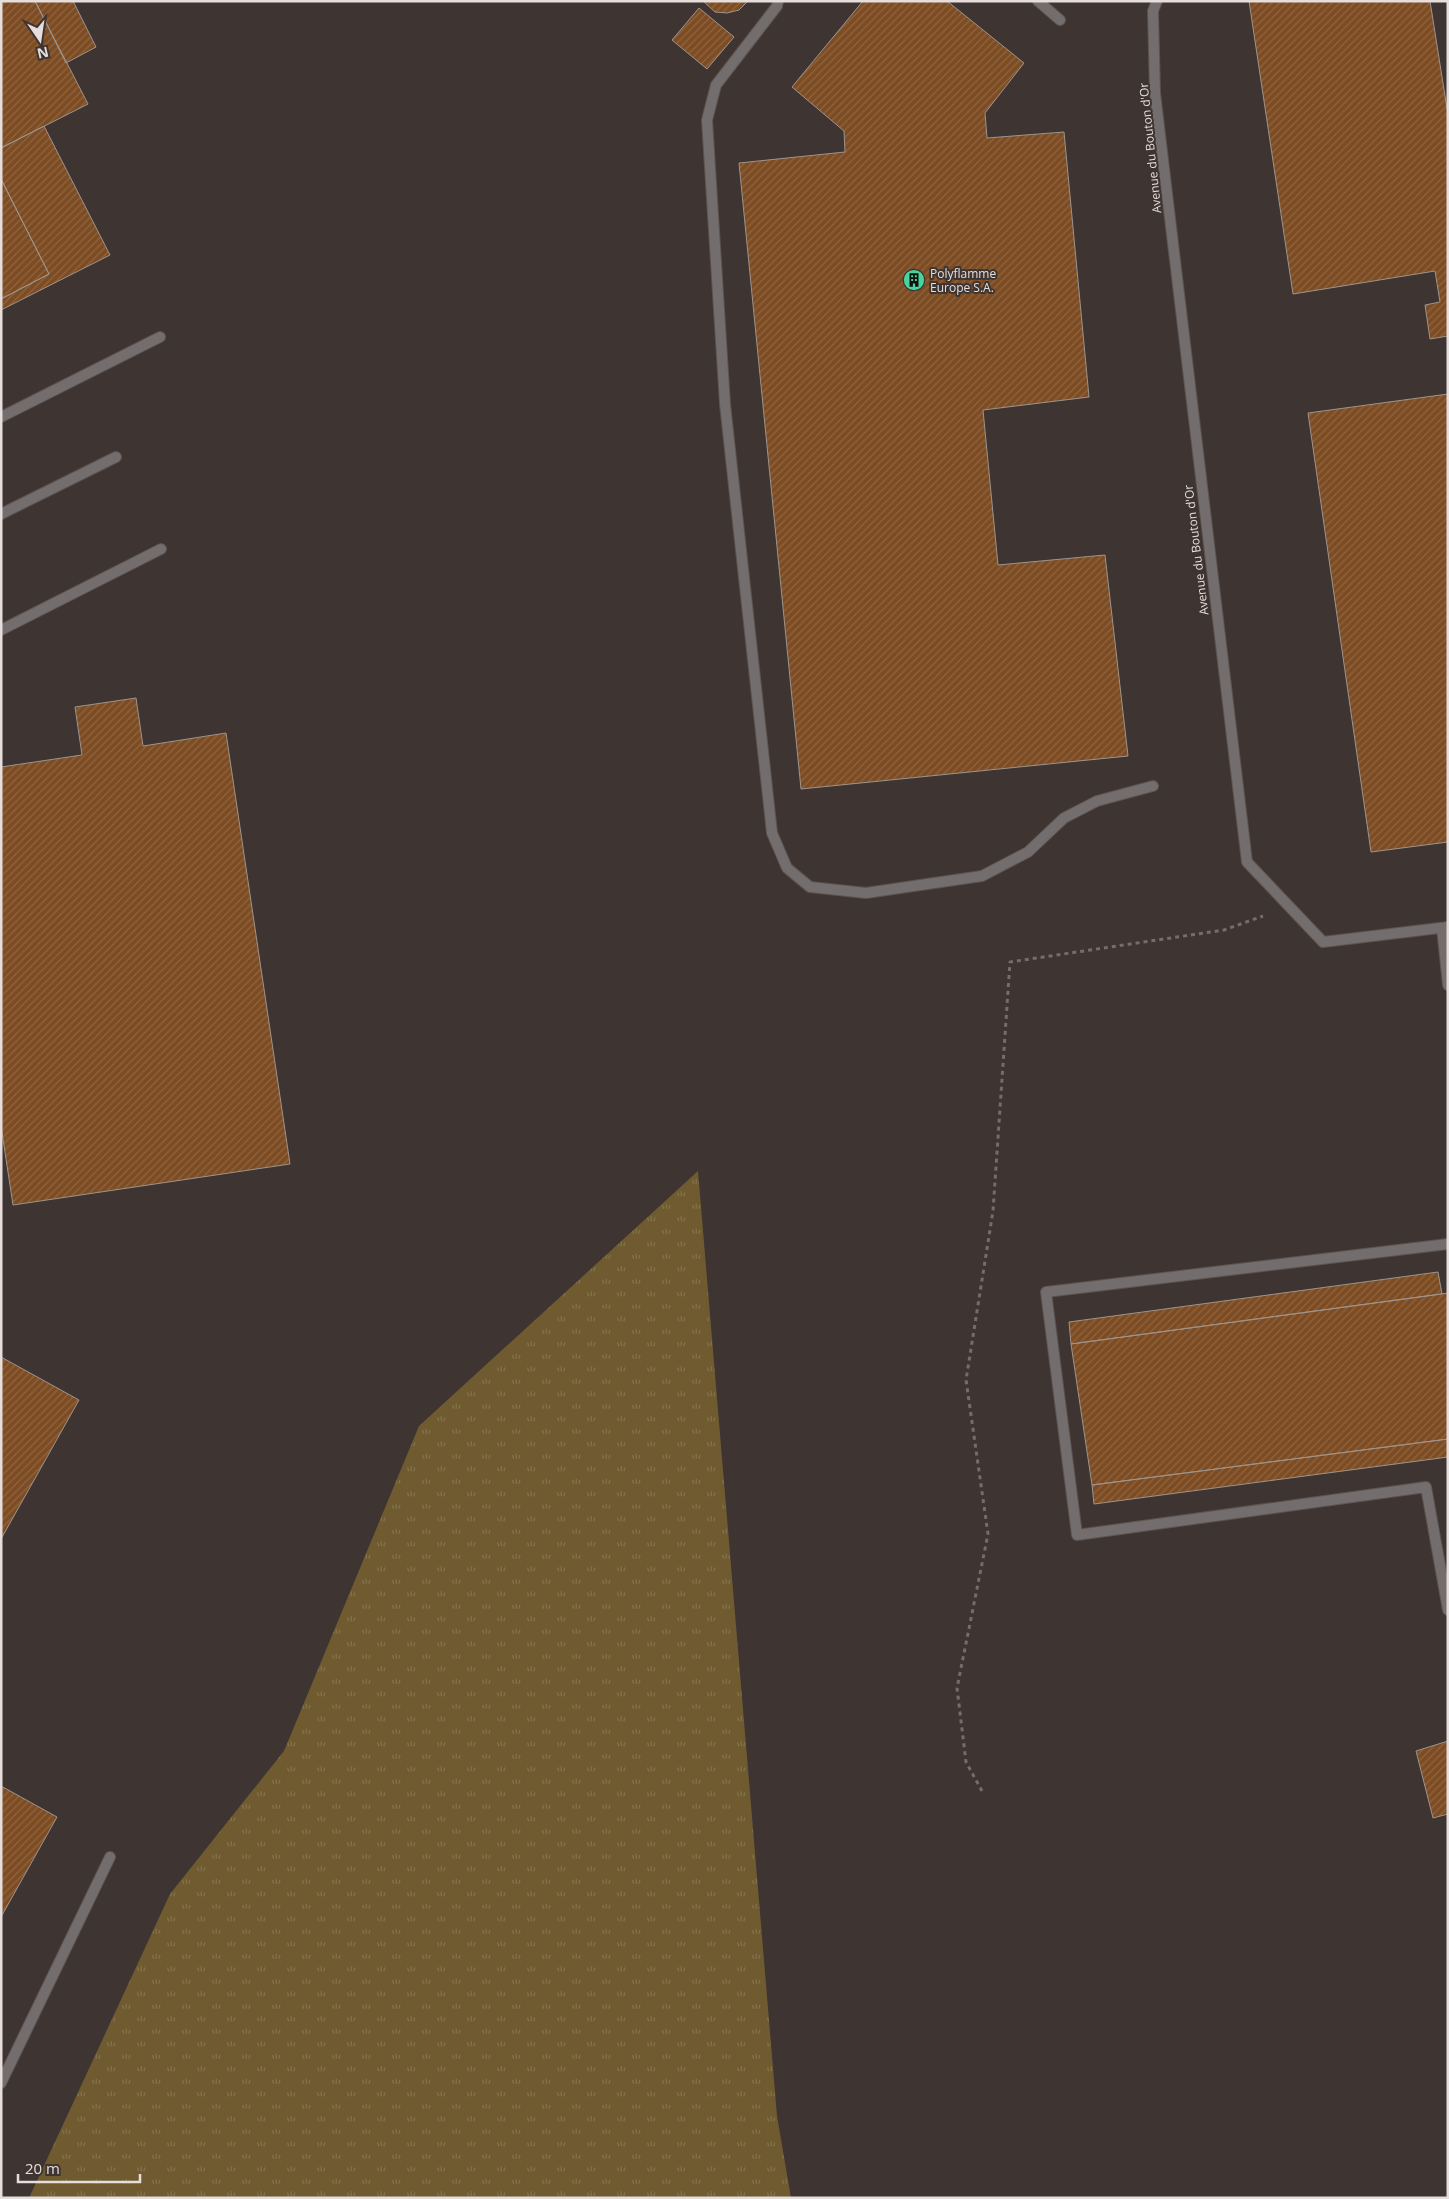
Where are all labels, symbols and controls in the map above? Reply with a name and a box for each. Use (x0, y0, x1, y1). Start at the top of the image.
north arrow (15, 15, 65, 65)
text: N (35, 43, 51, 64)
street label: Avenue du Bouton d'Or (1135, 82, 1165, 214)
place label: Polyflamme Europe S.A. (930, 265, 996, 296)
building icon: Polyflamme Europe S.A. (902, 268, 926, 292)
street label: Avenue du Bouton d'Or (1180, 484, 1212, 616)
scale bar (18, 2152, 140, 2184)
text: 20 m (25, 2158, 60, 2178)

